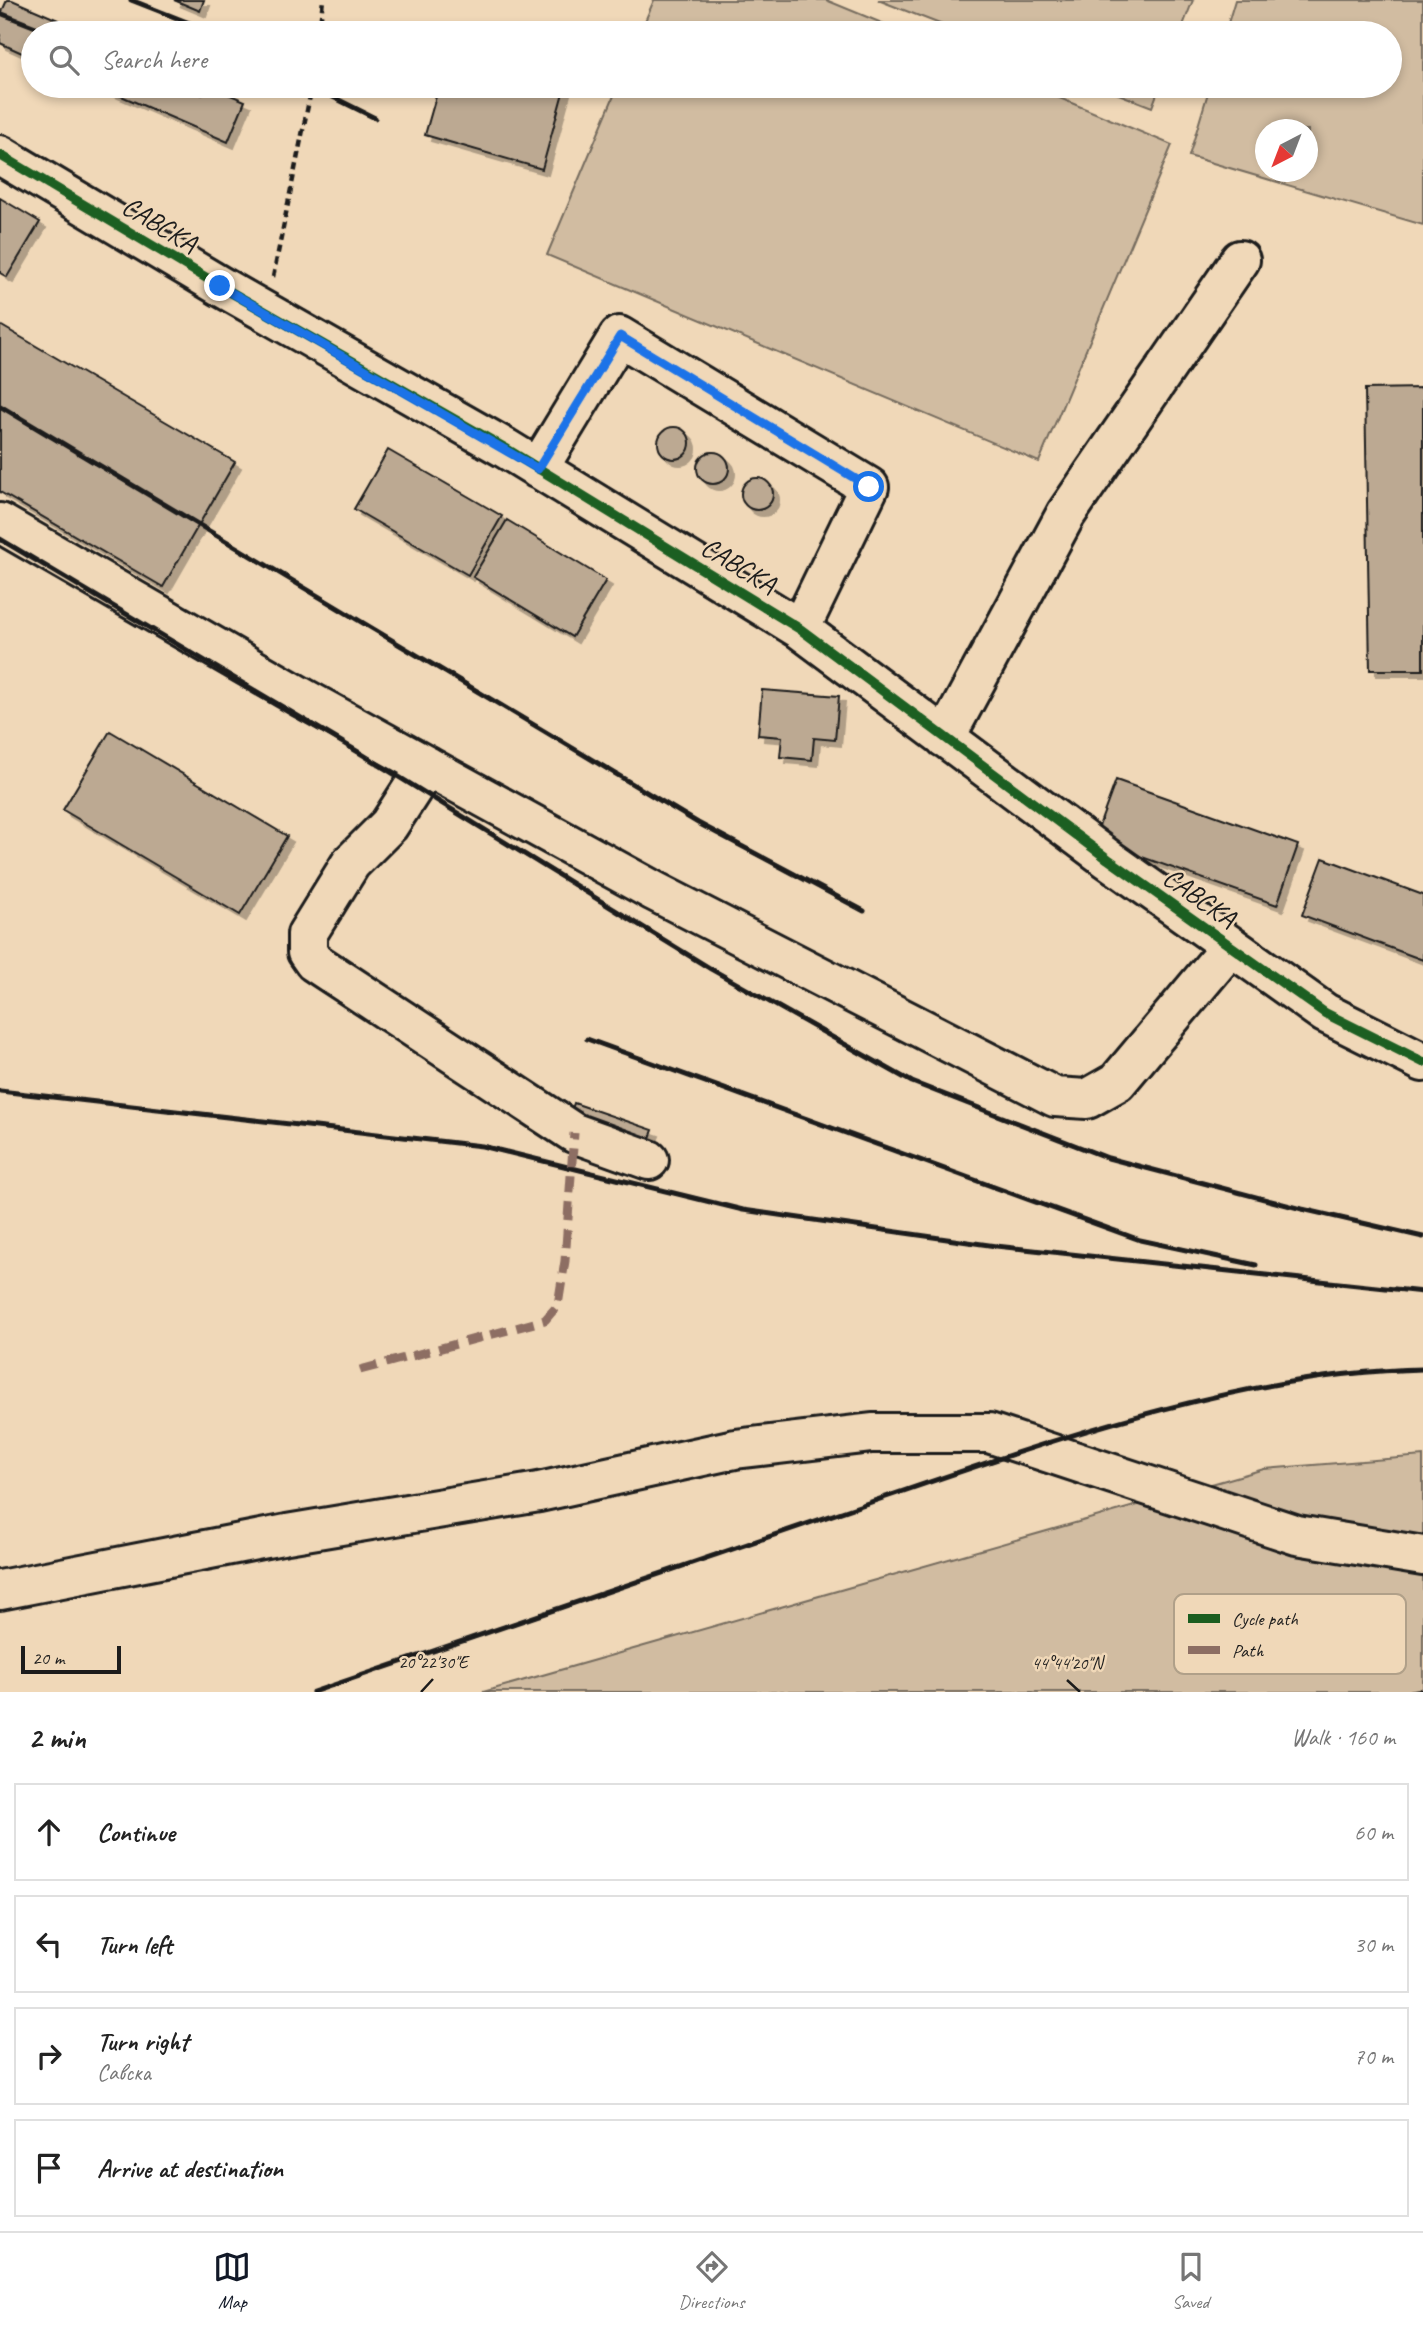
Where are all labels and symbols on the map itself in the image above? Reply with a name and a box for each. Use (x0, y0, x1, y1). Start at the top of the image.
north arrow (1255, 119, 1318, 182)
street label: САВСКА (116, 188, 205, 261)
route end (204, 270, 235, 301)
route start (853, 471, 884, 502)
street label: САВСКА (695, 529, 784, 602)
street label: САВСКА (1157, 859, 1244, 935)
legend (1174, 1594, 1406, 1674)
text: Cycle path (1232, 1607, 1298, 1631)
text: Path (1232, 1639, 1265, 1663)
scale bar (21, 1643, 121, 1675)
text: 20°22'30"E (398, 1651, 470, 1673)
text: 44°44'20"N (1032, 1652, 1106, 1674)

